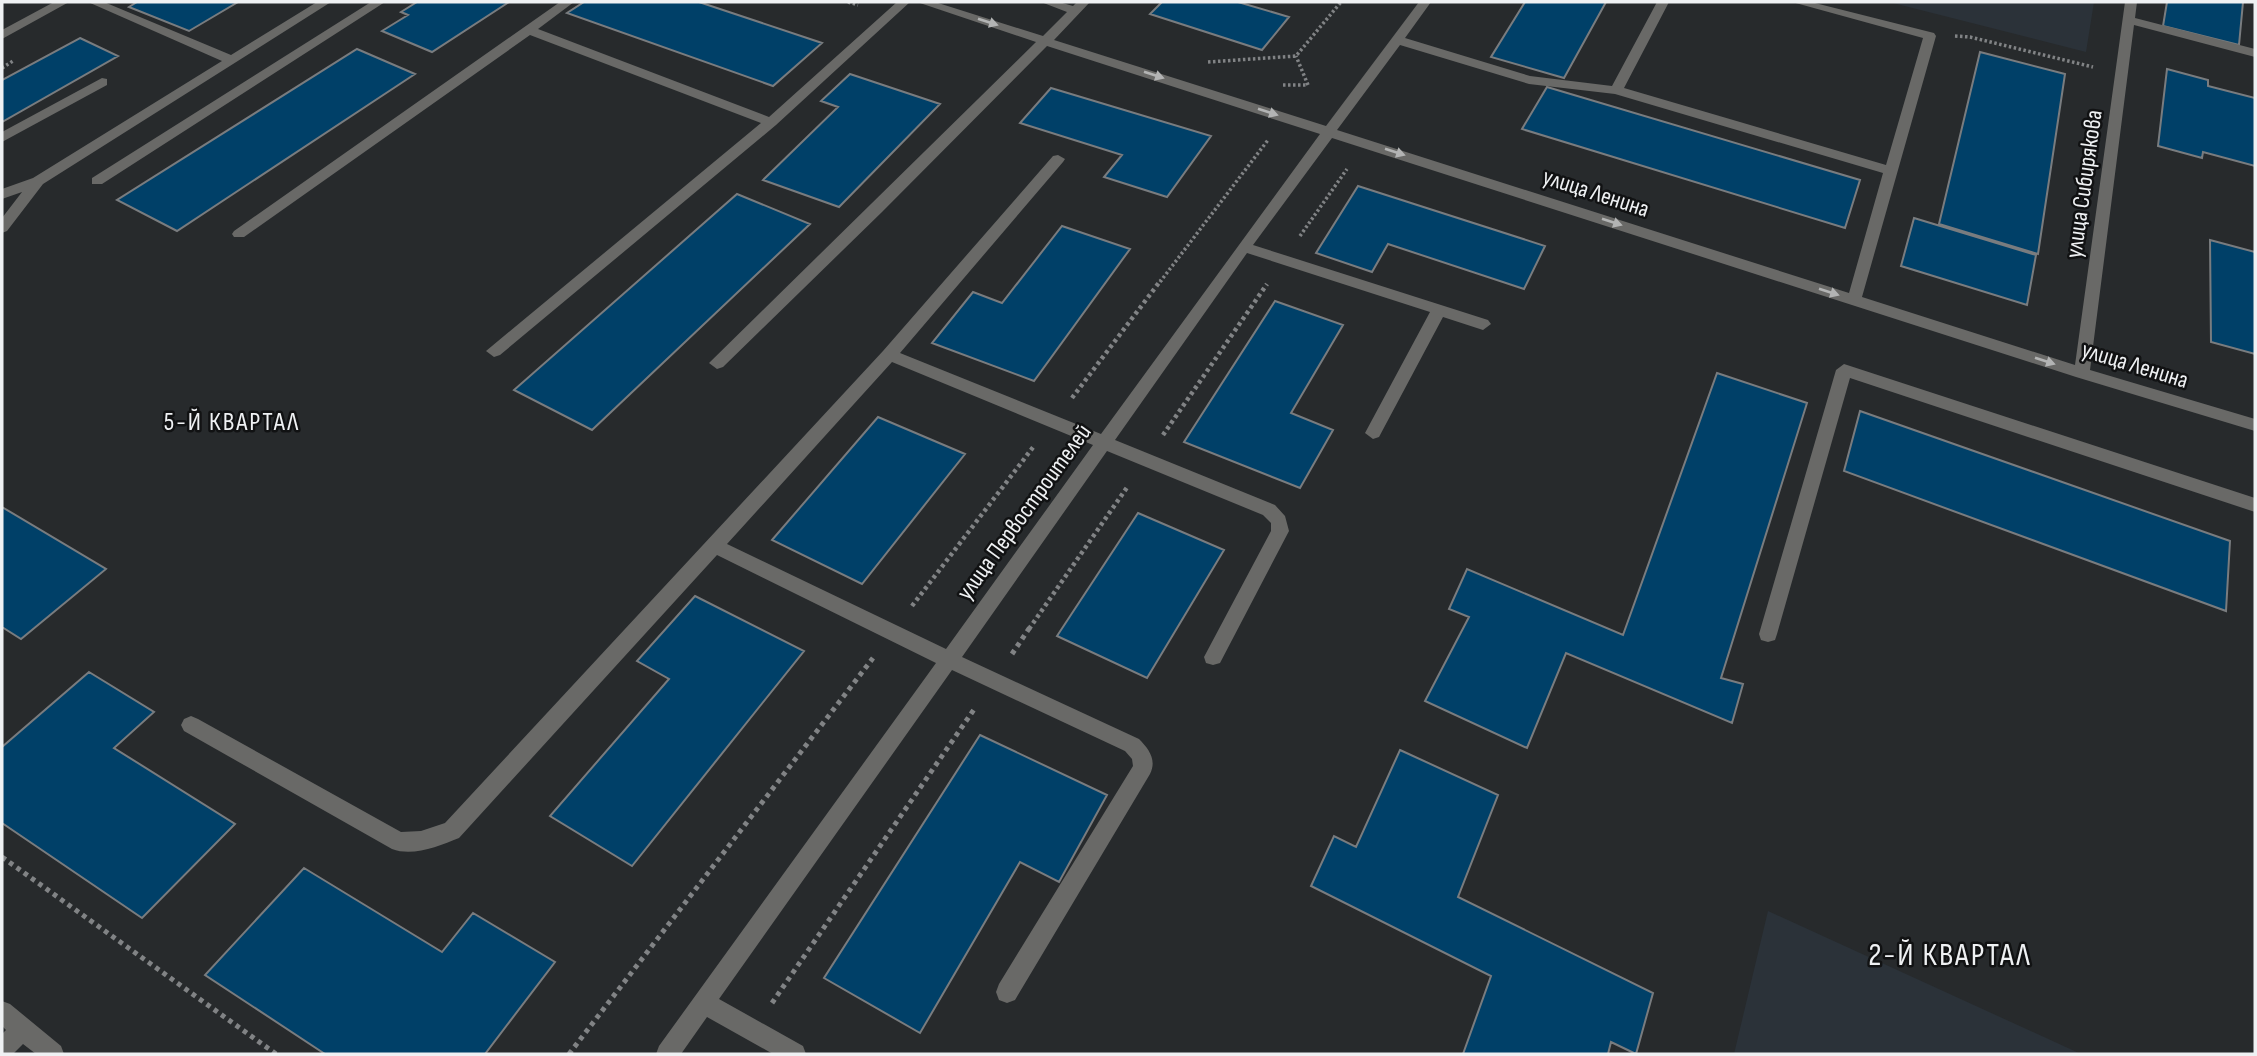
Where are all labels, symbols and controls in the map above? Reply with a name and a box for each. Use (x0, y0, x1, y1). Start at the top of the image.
one-way arrow (977, 18, 998, 28)
one-way arrow (1143, 70, 1164, 81)
one-way arrow (1258, 107, 1279, 117)
street label: улица Сибирякова (2059, 108, 2109, 260)
one-way arrow (1385, 148, 1406, 158)
street label: улица Ленина (1539, 162, 1653, 224)
one-way arrow (1602, 217, 1623, 228)
one-way arrow (1818, 287, 1839, 297)
street label: улица Ленина (2078, 335, 2192, 395)
one-way arrow (2035, 356, 2056, 367)
district label: 5-Й КВАРТАЛ (164, 407, 300, 438)
street label: улица Первостроителей (950, 418, 1098, 606)
district label: 2-Й КВАРТАЛ (1868, 936, 2032, 975)

